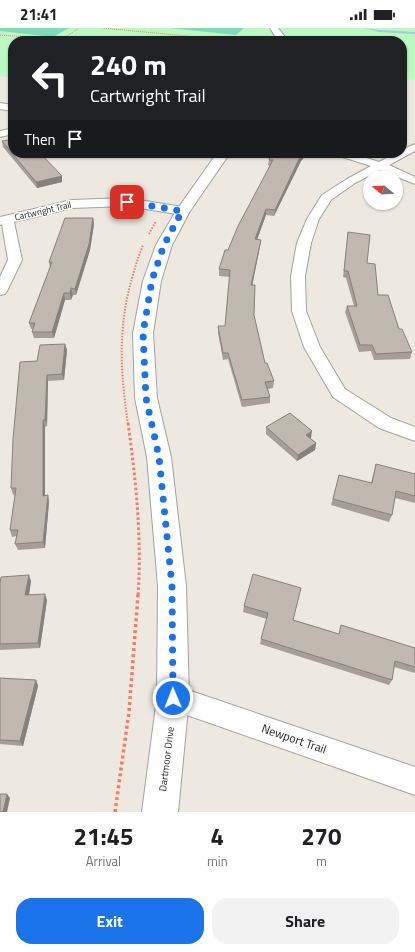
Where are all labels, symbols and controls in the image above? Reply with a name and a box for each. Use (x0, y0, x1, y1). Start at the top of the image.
text: 21:41 (20, 3, 57, 26)
text: 240 m (90, 43, 167, 86)
icon: left (24, 52, 76, 104)
text: Cartwright Trail (90, 82, 206, 109)
text: Then (24, 128, 56, 151)
icon: arrive (64, 128, 86, 150)
north arrow (363, 170, 403, 210)
map controls (363, 170, 403, 210)
pin (110, 185, 144, 219)
icon: arrive (116, 191, 138, 213)
street label: Cartwright Trail (13, 198, 73, 223)
position arrow (152, 677, 194, 719)
street label: Newport Trail (259, 719, 329, 759)
street label: Dartmoor Drive (155, 726, 178, 792)
text: 21:45 (74, 818, 133, 854)
text: 4 (211, 818, 224, 854)
text: 270 (301, 818, 341, 854)
text: Arrival (86, 851, 121, 871)
text: min (207, 851, 228, 871)
text: m (316, 851, 327, 871)
button: Exit (16, 898, 204, 944)
button: Share (212, 898, 399, 944)

